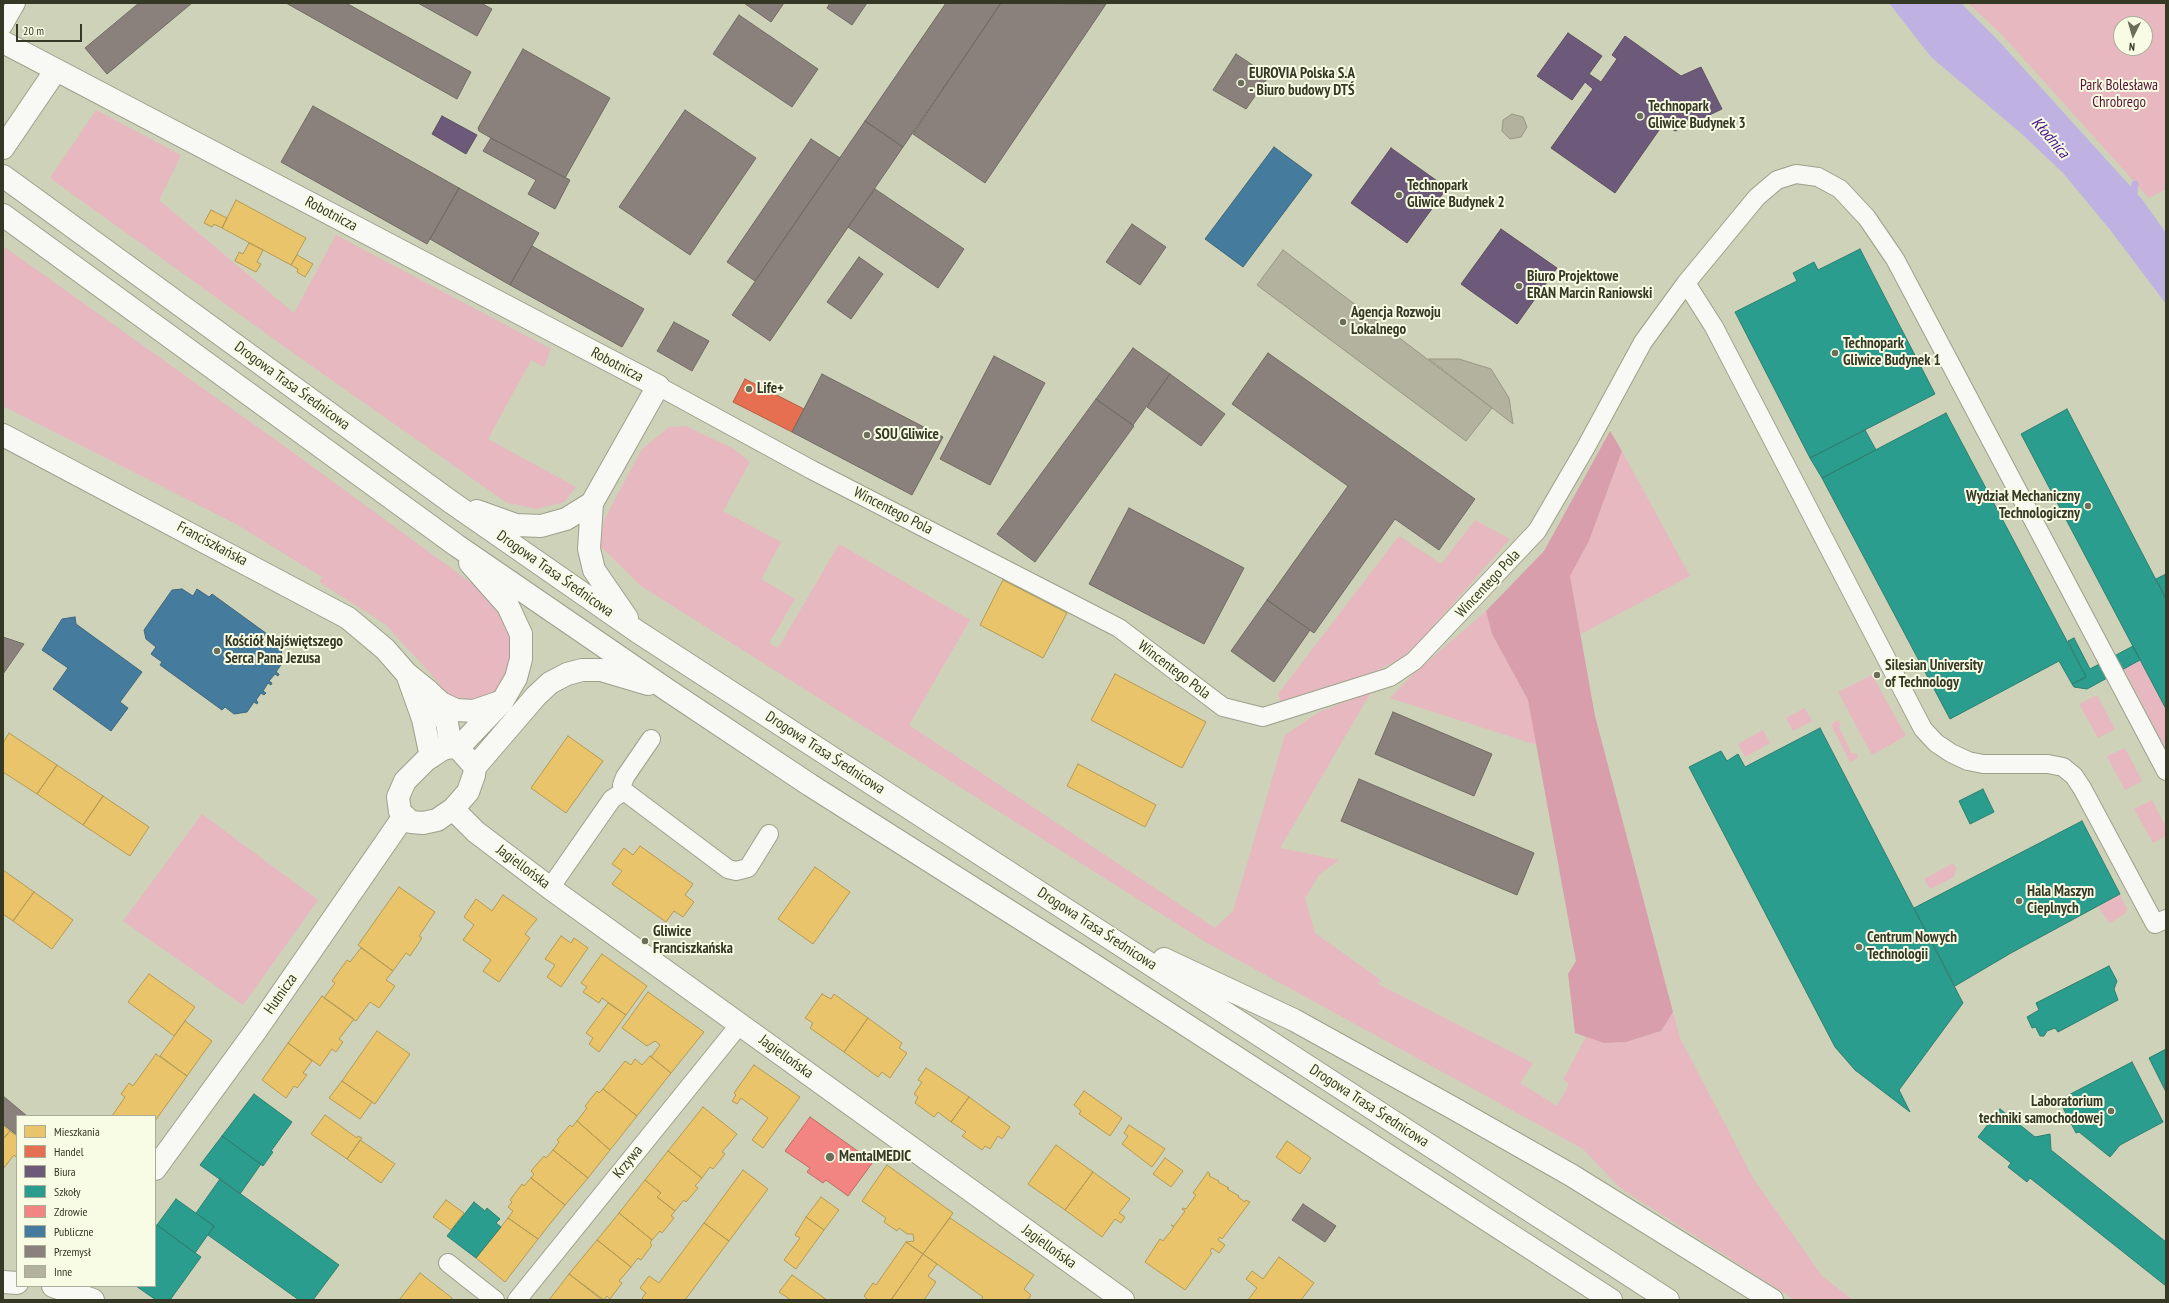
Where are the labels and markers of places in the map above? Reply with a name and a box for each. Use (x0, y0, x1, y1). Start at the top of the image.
place label: EUROVIA Polska S.A - Biuro budowy DTŚ (1249, 65, 1355, 100)
marker: EUROVIA Polska S.A - Biuro budowy DTŚ (1236, 78, 1246, 88)
place label: Technopark Gliwice Budynek 3 (1648, 98, 1746, 133)
marker: Technopark Gliwice Budynek 3 (1635, 111, 1645, 121)
place label: Technopark Gliwice Budynek 2 (1407, 177, 1505, 212)
marker: Technopark Gliwice Budynek 2 (1394, 190, 1404, 200)
place label: Biuro Projektowe ERAN Marcin Raniowski (1527, 268, 1652, 303)
marker: Biuro Projektowe ERAN Marcin Raniowski (1514, 281, 1524, 291)
place label: Agencja Rozwoju Lokalnego (1351, 304, 1441, 339)
marker: Agencja Rozwoju Lokalnego (1338, 317, 1348, 327)
place label: Technopark Gliwice Budynek 1 (1843, 335, 1941, 370)
marker: Technopark Gliwice Budynek 1 (1830, 348, 1840, 358)
place label: Life+ (757, 380, 784, 398)
marker: Life+ (744, 384, 754, 394)
place label: SOU Gliwice (875, 426, 939, 444)
marker: SOU Gliwice (862, 430, 872, 440)
place label: Wydział Mechaniczny Technologiczny (1966, 488, 2080, 523)
marker: Wydział Mechaniczny Technologiczny (2083, 501, 2093, 511)
place label: Kościół Najświętszego Serca Pana Jezusa (225, 633, 343, 668)
marker: Kościół Najświętszego Serca Pana Jezusa (212, 646, 222, 656)
place label: Silesian University of Technology (1885, 657, 1983, 692)
marker: Silesian University of Technology (1872, 670, 1882, 680)
place label: Hala Maszyn Cieplnych (2027, 883, 2094, 918)
marker: Hala Maszyn Cieplnych (2014, 896, 2024, 906)
place label: Gliwice Franciszkańska (653, 923, 733, 958)
place label: Centrum Nowych Technologii (1867, 929, 1957, 964)
marker: Gliwice Franciszkańska (640, 936, 650, 946)
marker: Centrum Nowych Technologii (1854, 942, 1864, 952)
place label: Laboratorium techniki samochodowej (1979, 1093, 2103, 1128)
marker: Laboratorium techniki samochodowej (2106, 1106, 2116, 1116)
place label: MentalMEDIC (839, 1148, 911, 1166)
marker: MentalMEDIC (824, 1151, 836, 1163)

